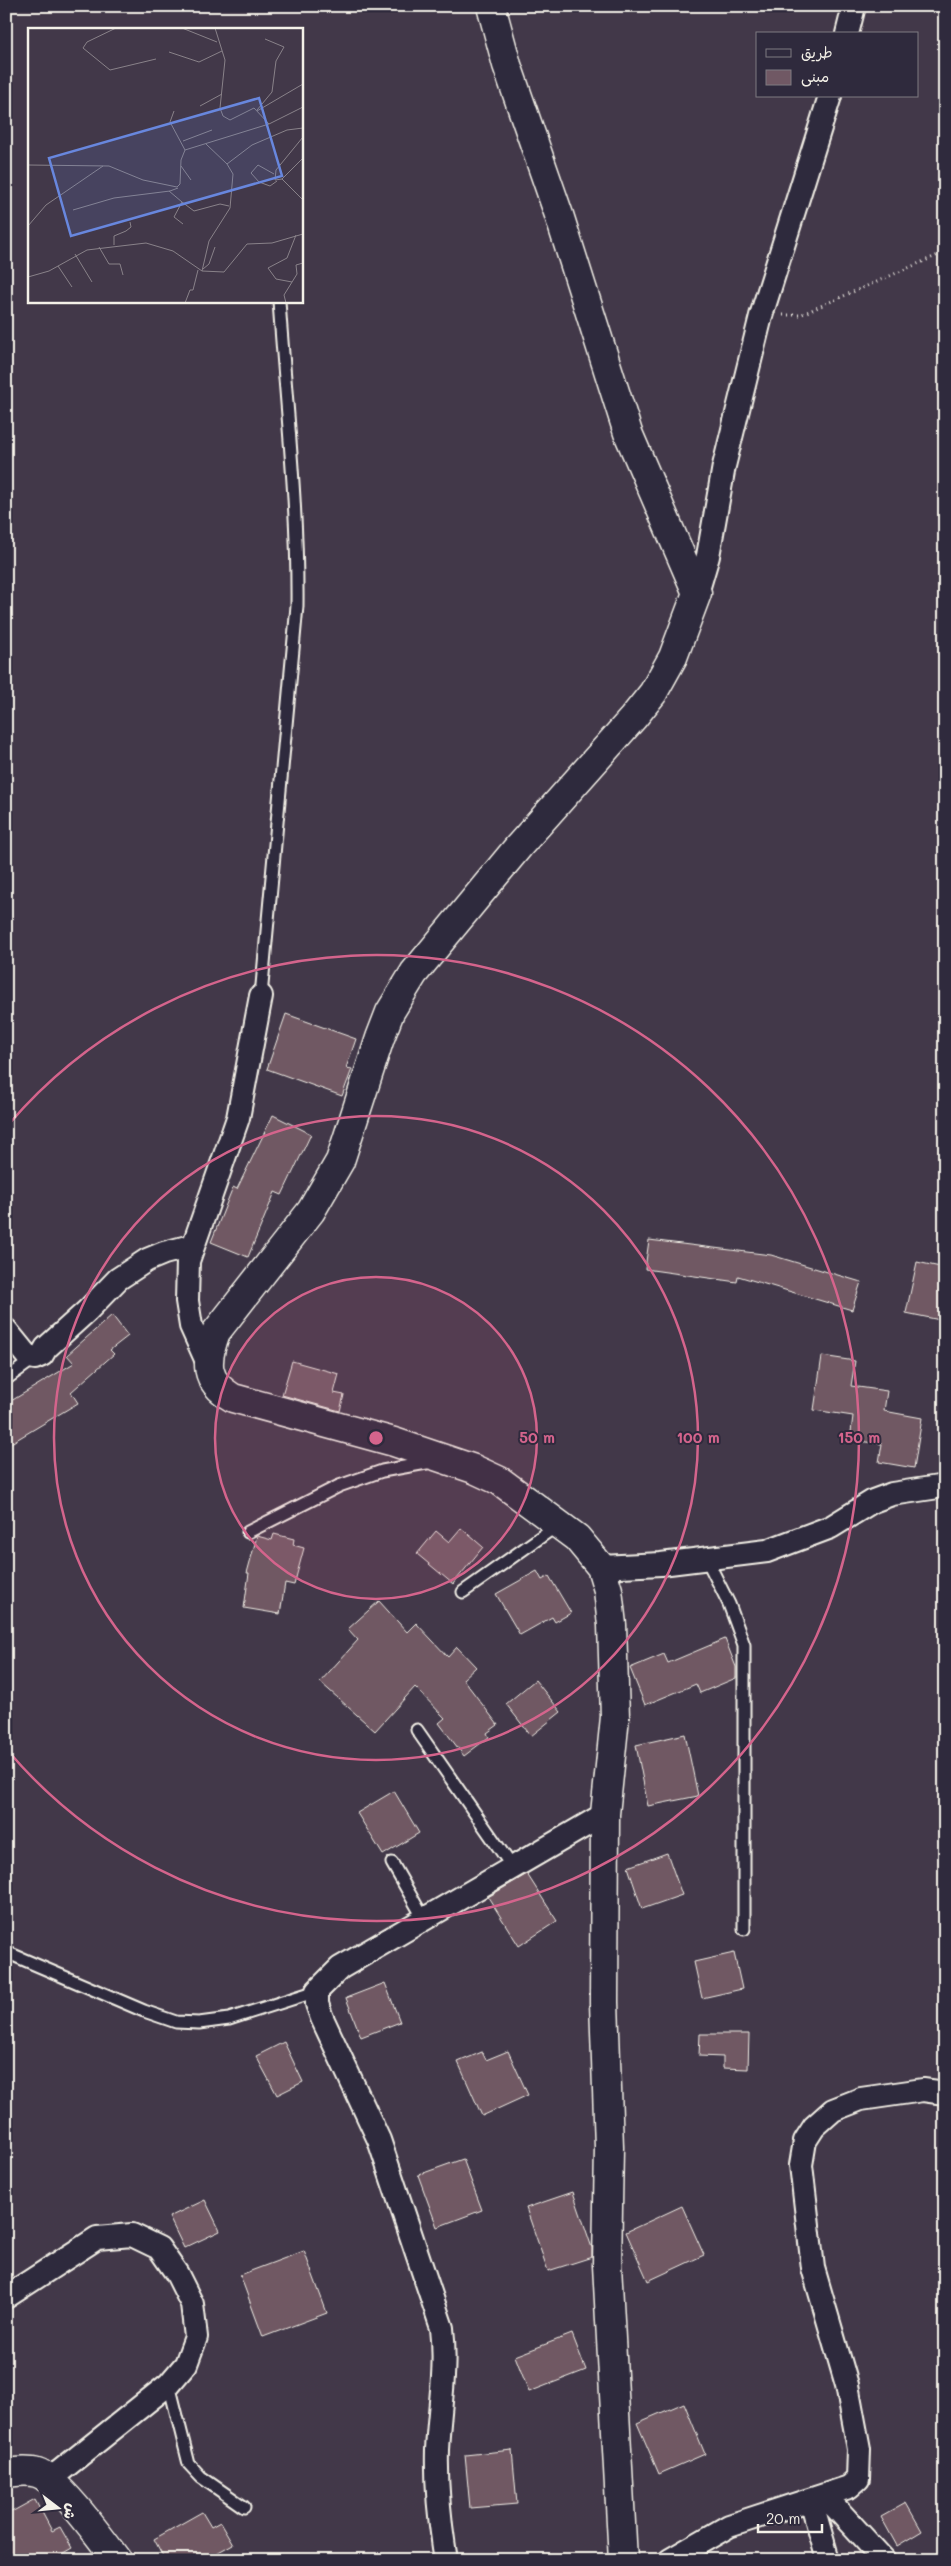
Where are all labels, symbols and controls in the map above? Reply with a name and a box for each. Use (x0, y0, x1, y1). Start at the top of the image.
inset map (28, 28, 302, 302)
legend (756, 32, 918, 98)
text: طريق (801, 42, 833, 62)
text: مبنى (801, 66, 829, 87)
text: 50 m (519, 1427, 555, 1447)
text: 100 m (676, 1427, 720, 1447)
text: 150 m (838, 1427, 880, 1447)
centre of rings (367, 1429, 385, 1447)
north arrow (32, 2484, 82, 2534)
scale bar (758, 2501, 822, 2533)
text: ش (60, 2502, 82, 2522)
text: 20 m (766, 2508, 800, 2528)

